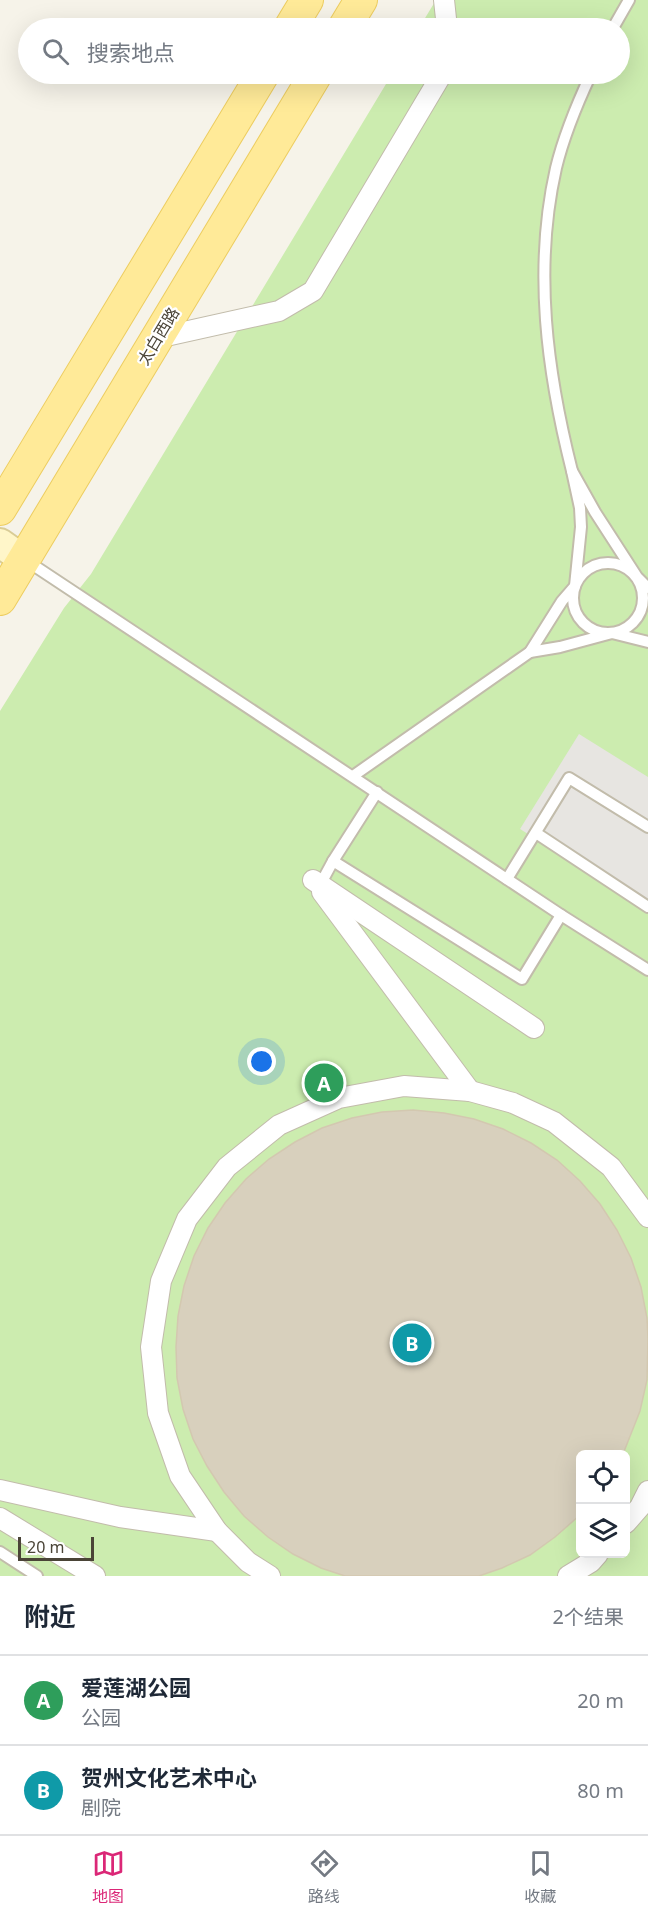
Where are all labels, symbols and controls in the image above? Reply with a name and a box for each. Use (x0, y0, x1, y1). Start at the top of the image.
search box (18, 18, 630, 84)
icon: search (39, 35, 72, 68)
text: 搜索地点 (87, 37, 175, 67)
street label: 太白西路 (132, 303, 184, 369)
your location (247, 1047, 276, 1076)
pin: A (304, 1060, 344, 1106)
pin: B (392, 1320, 432, 1366)
map controls (576, 1450, 630, 1558)
button: locate (576, 1450, 630, 1504)
button: layers (576, 1504, 630, 1558)
scale bar (18, 1534, 94, 1562)
text: 20 m (27, 1536, 64, 1558)
text: 附近 (24, 1598, 76, 1634)
text: 2个结果 (553, 1603, 624, 1630)
text: 爱莲湖公园 (81, 1672, 191, 1702)
text: A (37, 1687, 50, 1714)
text: 20 m (577, 1687, 624, 1714)
text: 公园 (81, 1704, 121, 1731)
text: 贺州文化艺术中心 (81, 1762, 257, 1792)
text: B (37, 1777, 50, 1804)
text: 80 m (577, 1777, 624, 1804)
text: 剧院 (81, 1794, 121, 1821)
tab: 地图 (92, 1847, 125, 1907)
tab: 路线 (308, 1847, 341, 1907)
tab: 收藏 (524, 1847, 557, 1907)

